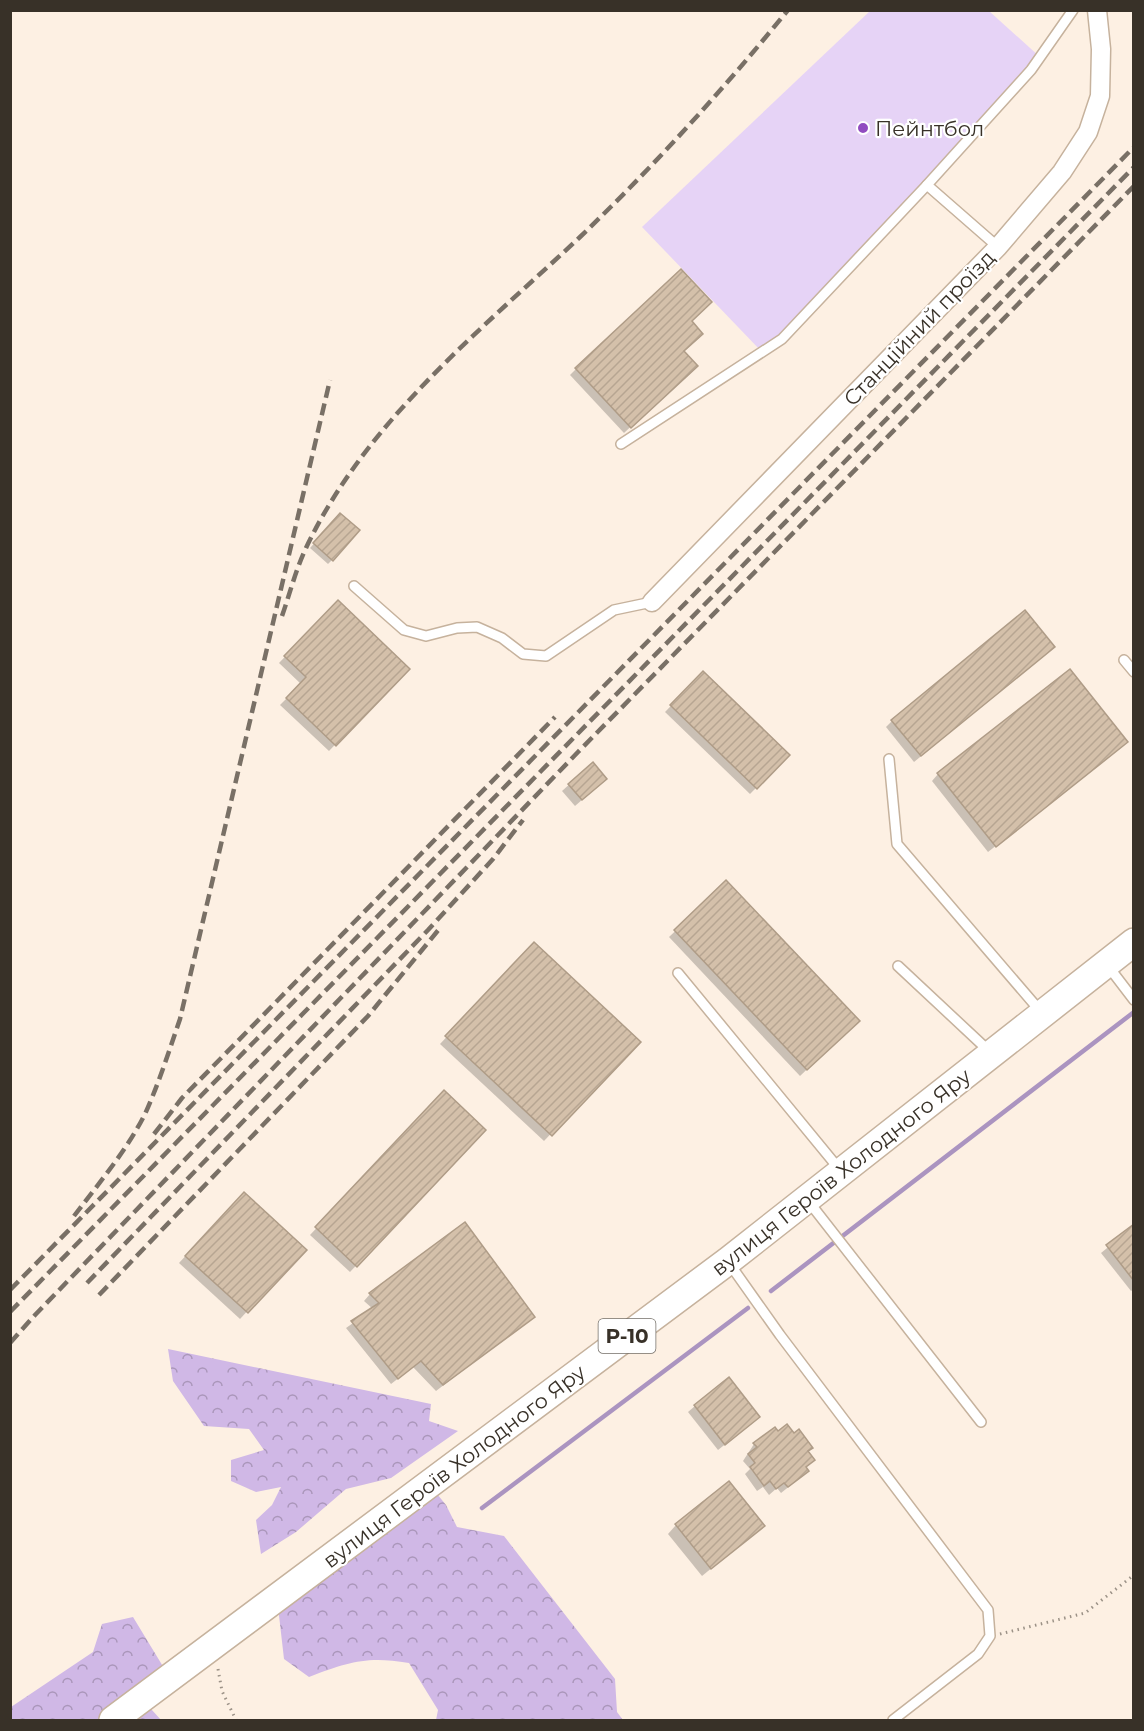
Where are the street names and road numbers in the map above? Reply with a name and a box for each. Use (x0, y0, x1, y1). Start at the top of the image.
street label: Станційний проїзд (838, 245, 1000, 411)
street label: вулиця Героїв Холодного Яру (706, 1063, 976, 1281)
road number: Р-10 (598, 1319, 656, 1353)
street label: вулиця Героїв Холодного Яру (318, 1359, 590, 1573)

